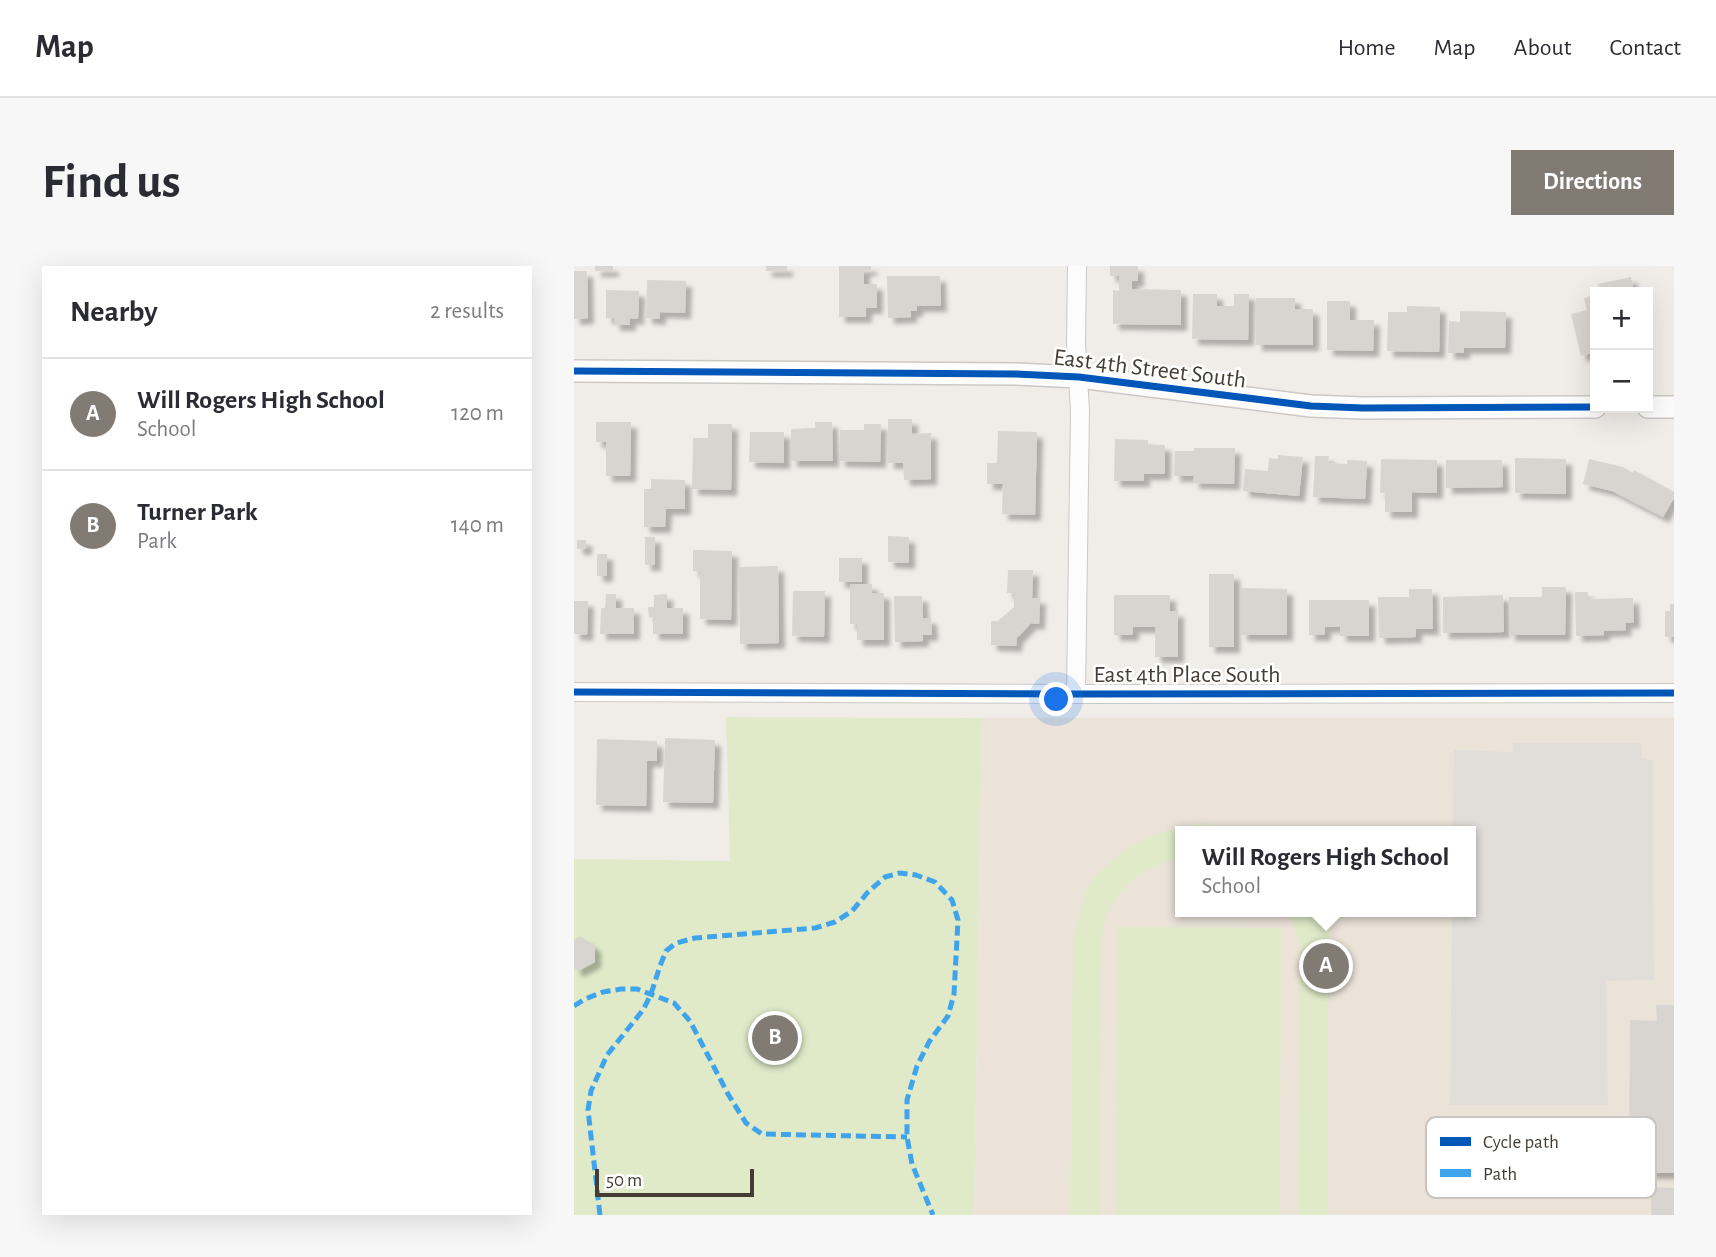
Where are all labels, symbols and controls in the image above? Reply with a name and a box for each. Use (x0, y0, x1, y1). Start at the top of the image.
text: Map (35, 31, 94, 64)
text: Home (1338, 36, 1396, 60)
text: Map (1434, 36, 1476, 60)
text: About (1514, 36, 1571, 60)
text: Contact (1609, 36, 1681, 60)
button: Directions (1511, 150, 1674, 215)
text: Find us (42, 158, 181, 207)
map controls (1590, 287, 1653, 413)
button: + (1590, 287, 1653, 350)
text: Nearby (70, 297, 158, 327)
text: 2 results (430, 300, 504, 323)
street label: East 4th Street South (1052, 345, 1248, 393)
button: − (1590, 350, 1653, 413)
text: Will Rogers High School (137, 387, 385, 413)
text: A (86, 402, 100, 425)
text: 120 m (451, 402, 504, 425)
text: School (137, 418, 196, 441)
text: Turner Park (137, 499, 258, 525)
text: B (86, 514, 100, 537)
text: 140 m (451, 514, 504, 537)
text: Park (137, 530, 177, 553)
street label: East 4th Place South (1093, 663, 1281, 687)
your location (1039, 682, 1073, 716)
popup (1175, 826, 1476, 917)
text: Will Rogers High School (1202, 844, 1449, 870)
text: School (1202, 875, 1261, 898)
pin: A (1303, 940, 1349, 992)
pin: B (752, 1012, 798, 1064)
legend (1426, 1117, 1656, 1198)
text: Cycle path (1483, 1133, 1559, 1152)
text: Path (1483, 1165, 1517, 1184)
scale bar (595, 1166, 754, 1198)
text: 50 m (606, 1171, 642, 1190)

